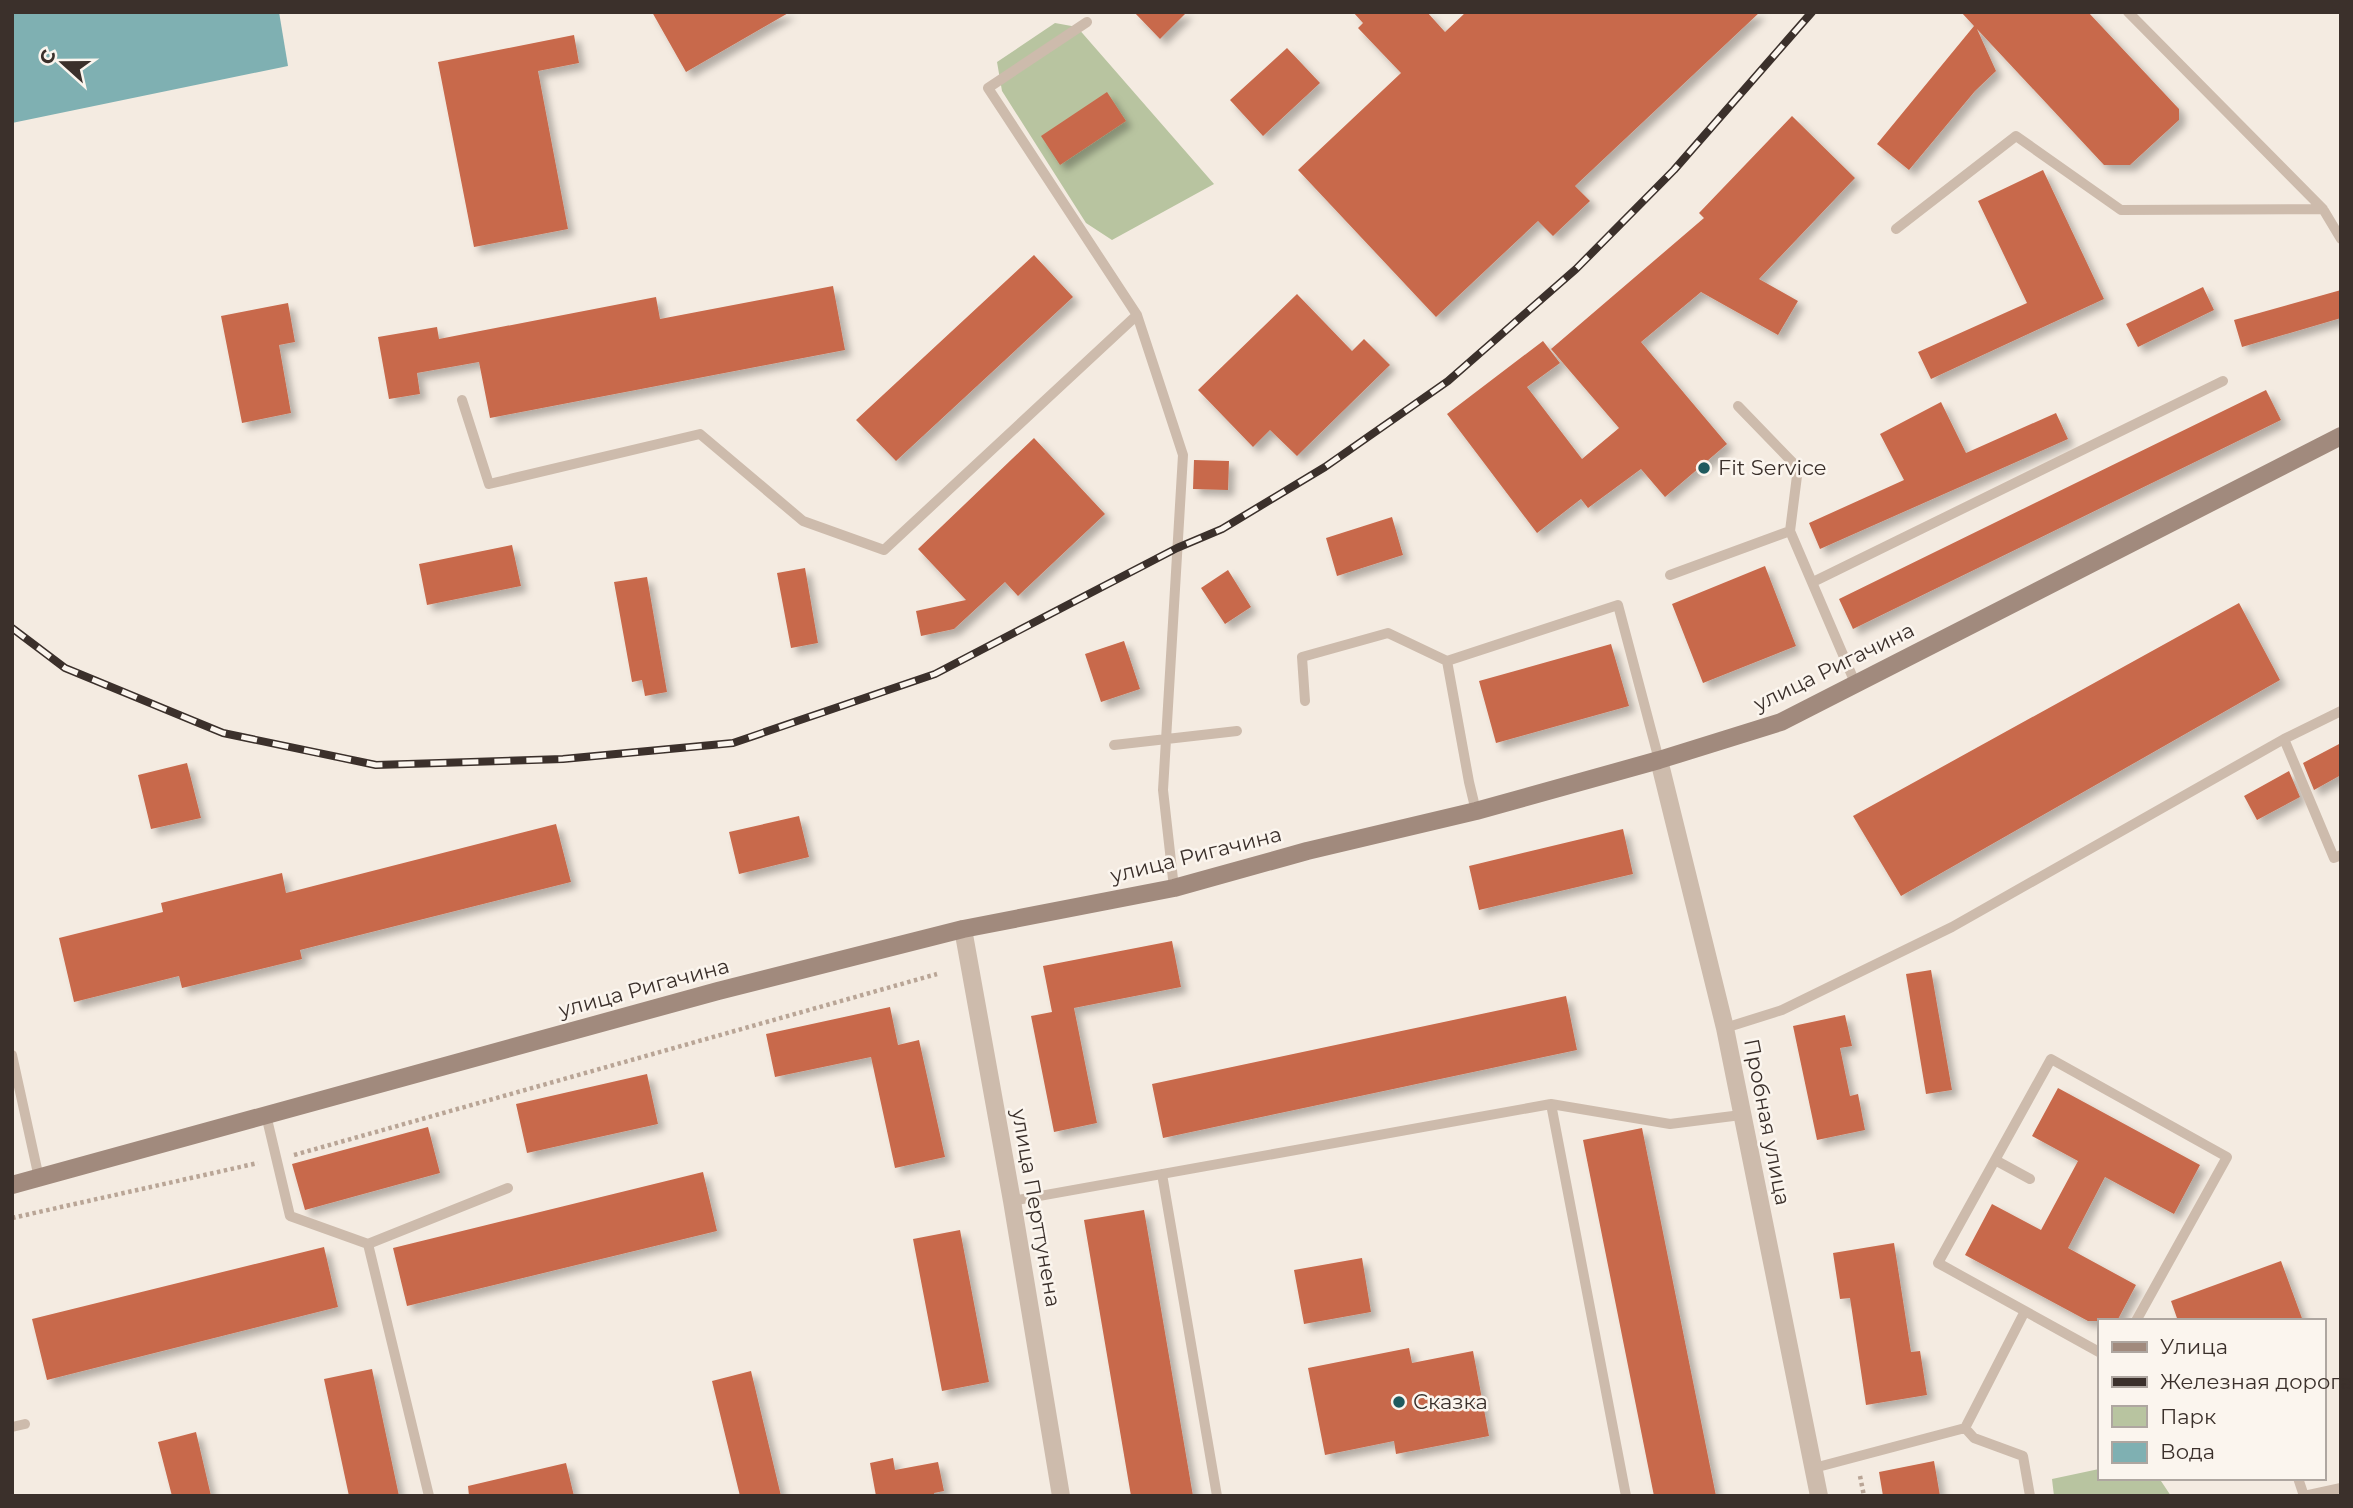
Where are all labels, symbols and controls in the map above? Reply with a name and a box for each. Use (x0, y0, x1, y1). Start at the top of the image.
north arrow (28, 28, 98, 98)
text: С (34, 46, 61, 68)
place label: Fit Service (1718, 455, 1826, 480)
marker: Fit Service (1696, 460, 1712, 476)
street label: улица Ригачина (1748, 617, 1918, 717)
street label: улица Ригачина (1107, 821, 1284, 888)
street label: улица Ригачина (555, 953, 732, 1023)
street label: Пробная улица (1739, 1037, 1796, 1207)
street label: улица Перттунена (1007, 1106, 1066, 1309)
legend (2098, 1319, 2325, 1480)
text: Улица (2160, 1334, 2228, 1359)
text: Железная дорога (2160, 1369, 2352, 1394)
place label: Сказка (1413, 1389, 1488, 1414)
marker: Сказка (1391, 1394, 1407, 1410)
text: Парк (2160, 1404, 2216, 1429)
text: Вода (2160, 1439, 2215, 1464)

